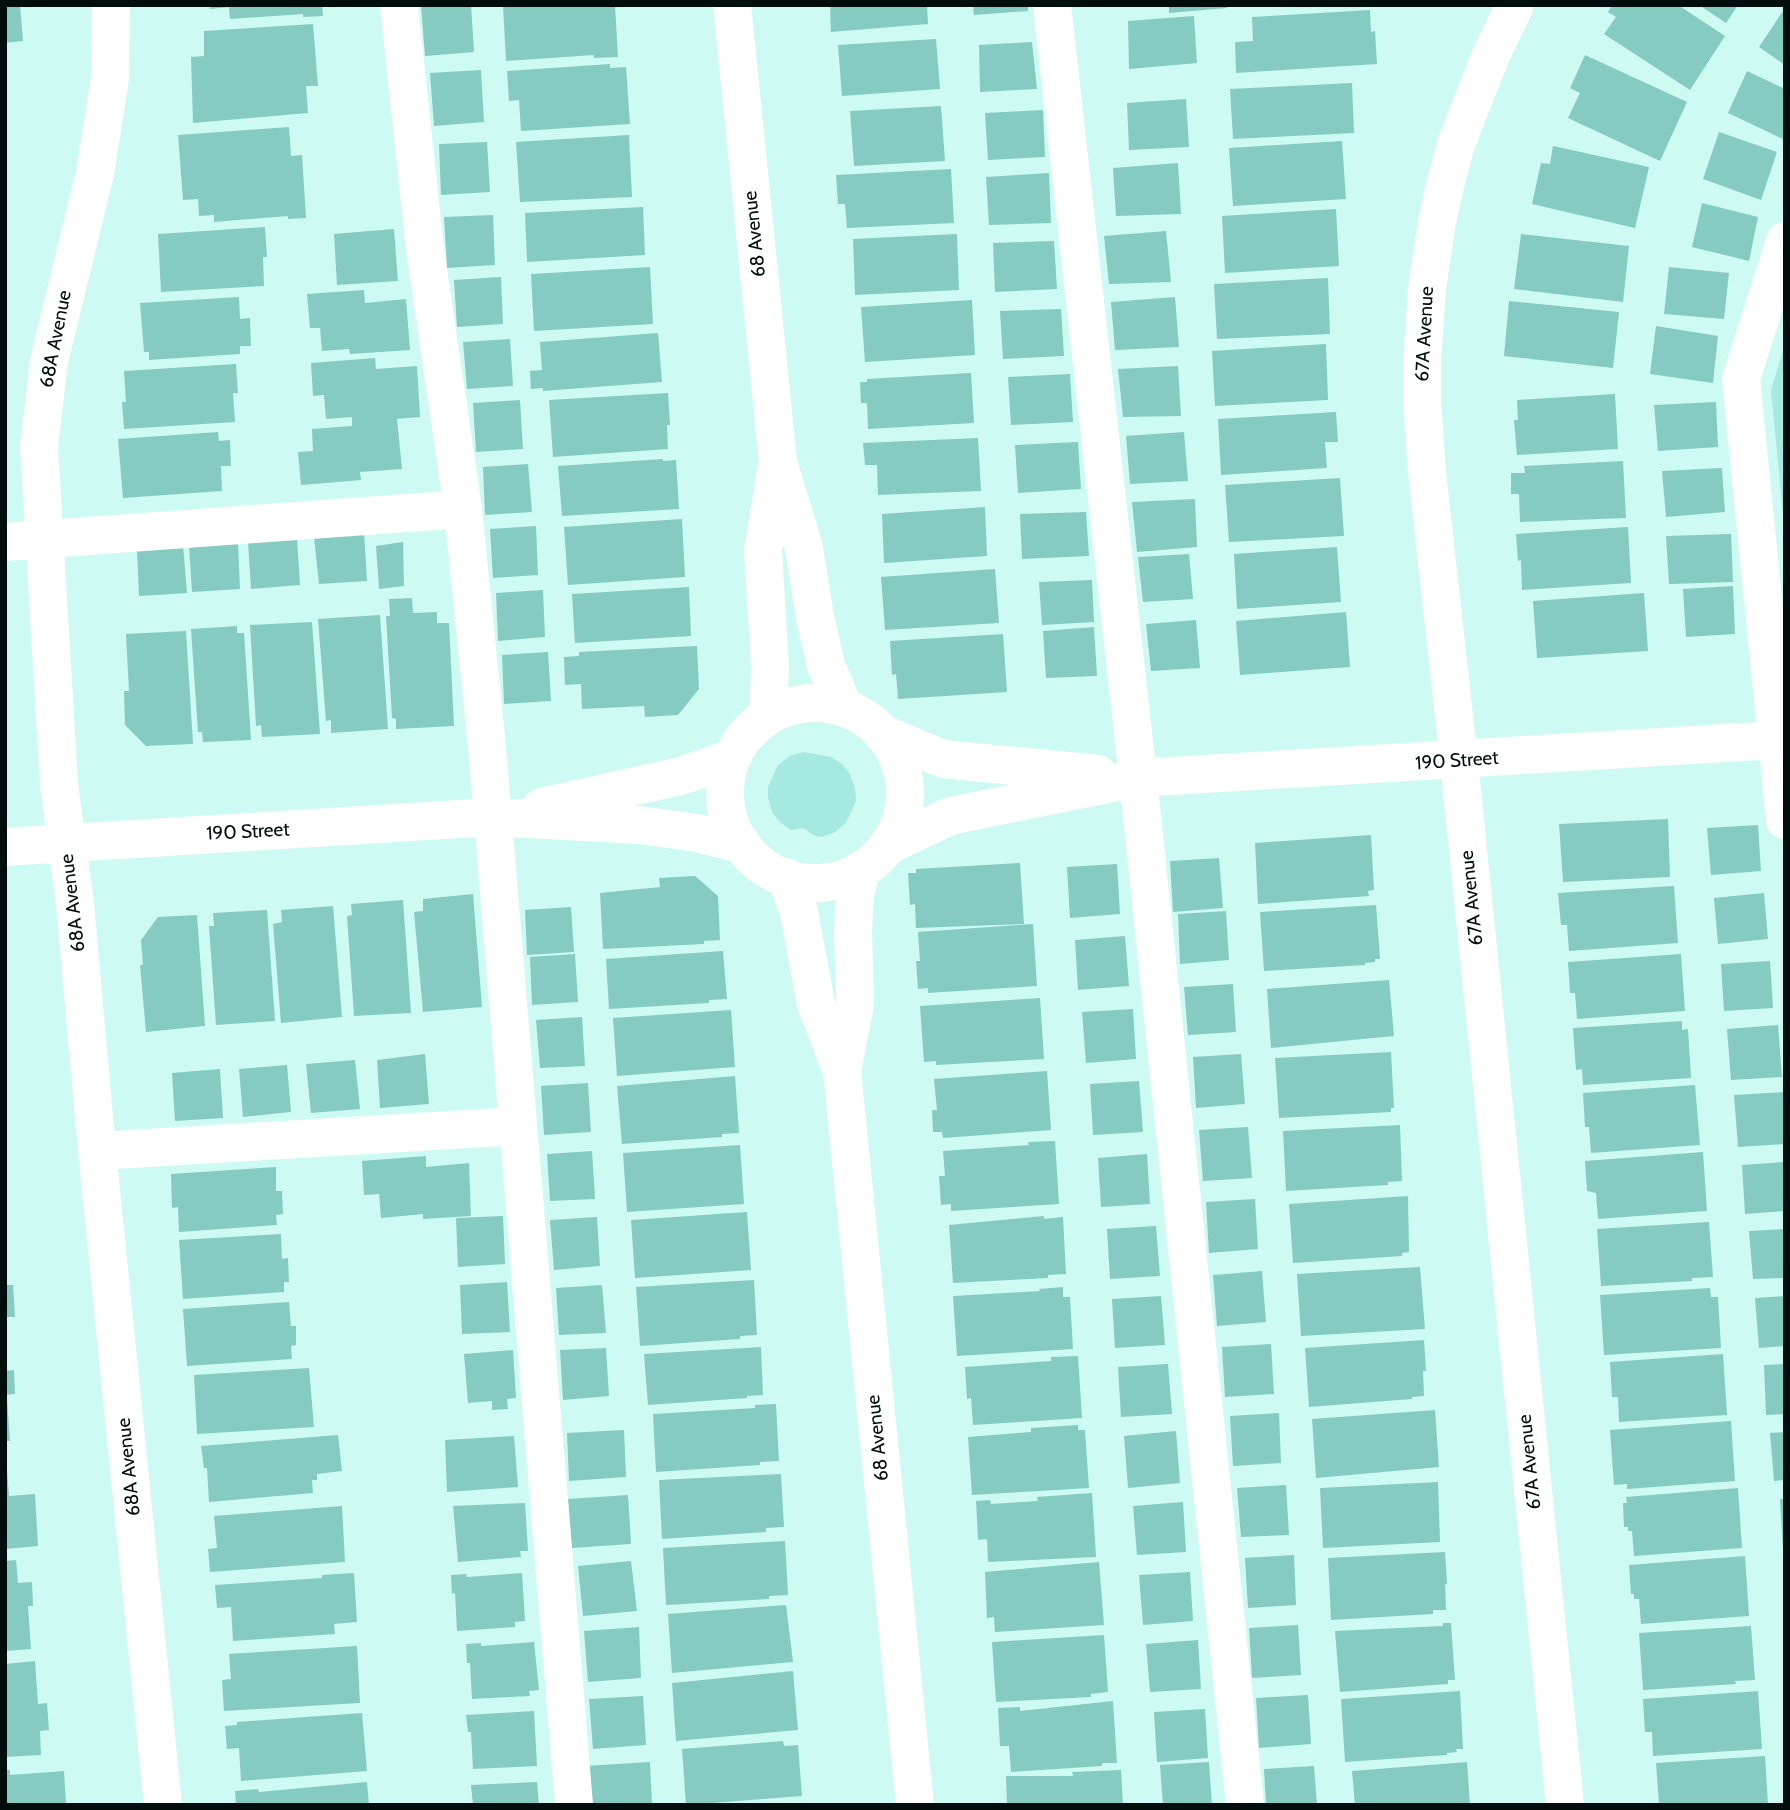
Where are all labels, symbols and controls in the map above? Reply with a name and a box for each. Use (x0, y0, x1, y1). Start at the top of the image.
street label: 68 Avenue (739, 190, 771, 278)
street label: 67A Avenue (1411, 286, 1439, 382)
street label: 68A Avenue (35, 288, 77, 390)
street label: 190 Street (1415, 747, 1499, 775)
street label: 190 Street (206, 818, 290, 846)
street label: 67A Avenue (1456, 849, 1488, 947)
street label: 68A Avenue (56, 853, 90, 953)
street label: 68 Avenue (862, 1394, 894, 1482)
street label: 67A Avenue (1514, 1413, 1546, 1511)
street label: 68A Avenue (113, 1417, 145, 1517)

